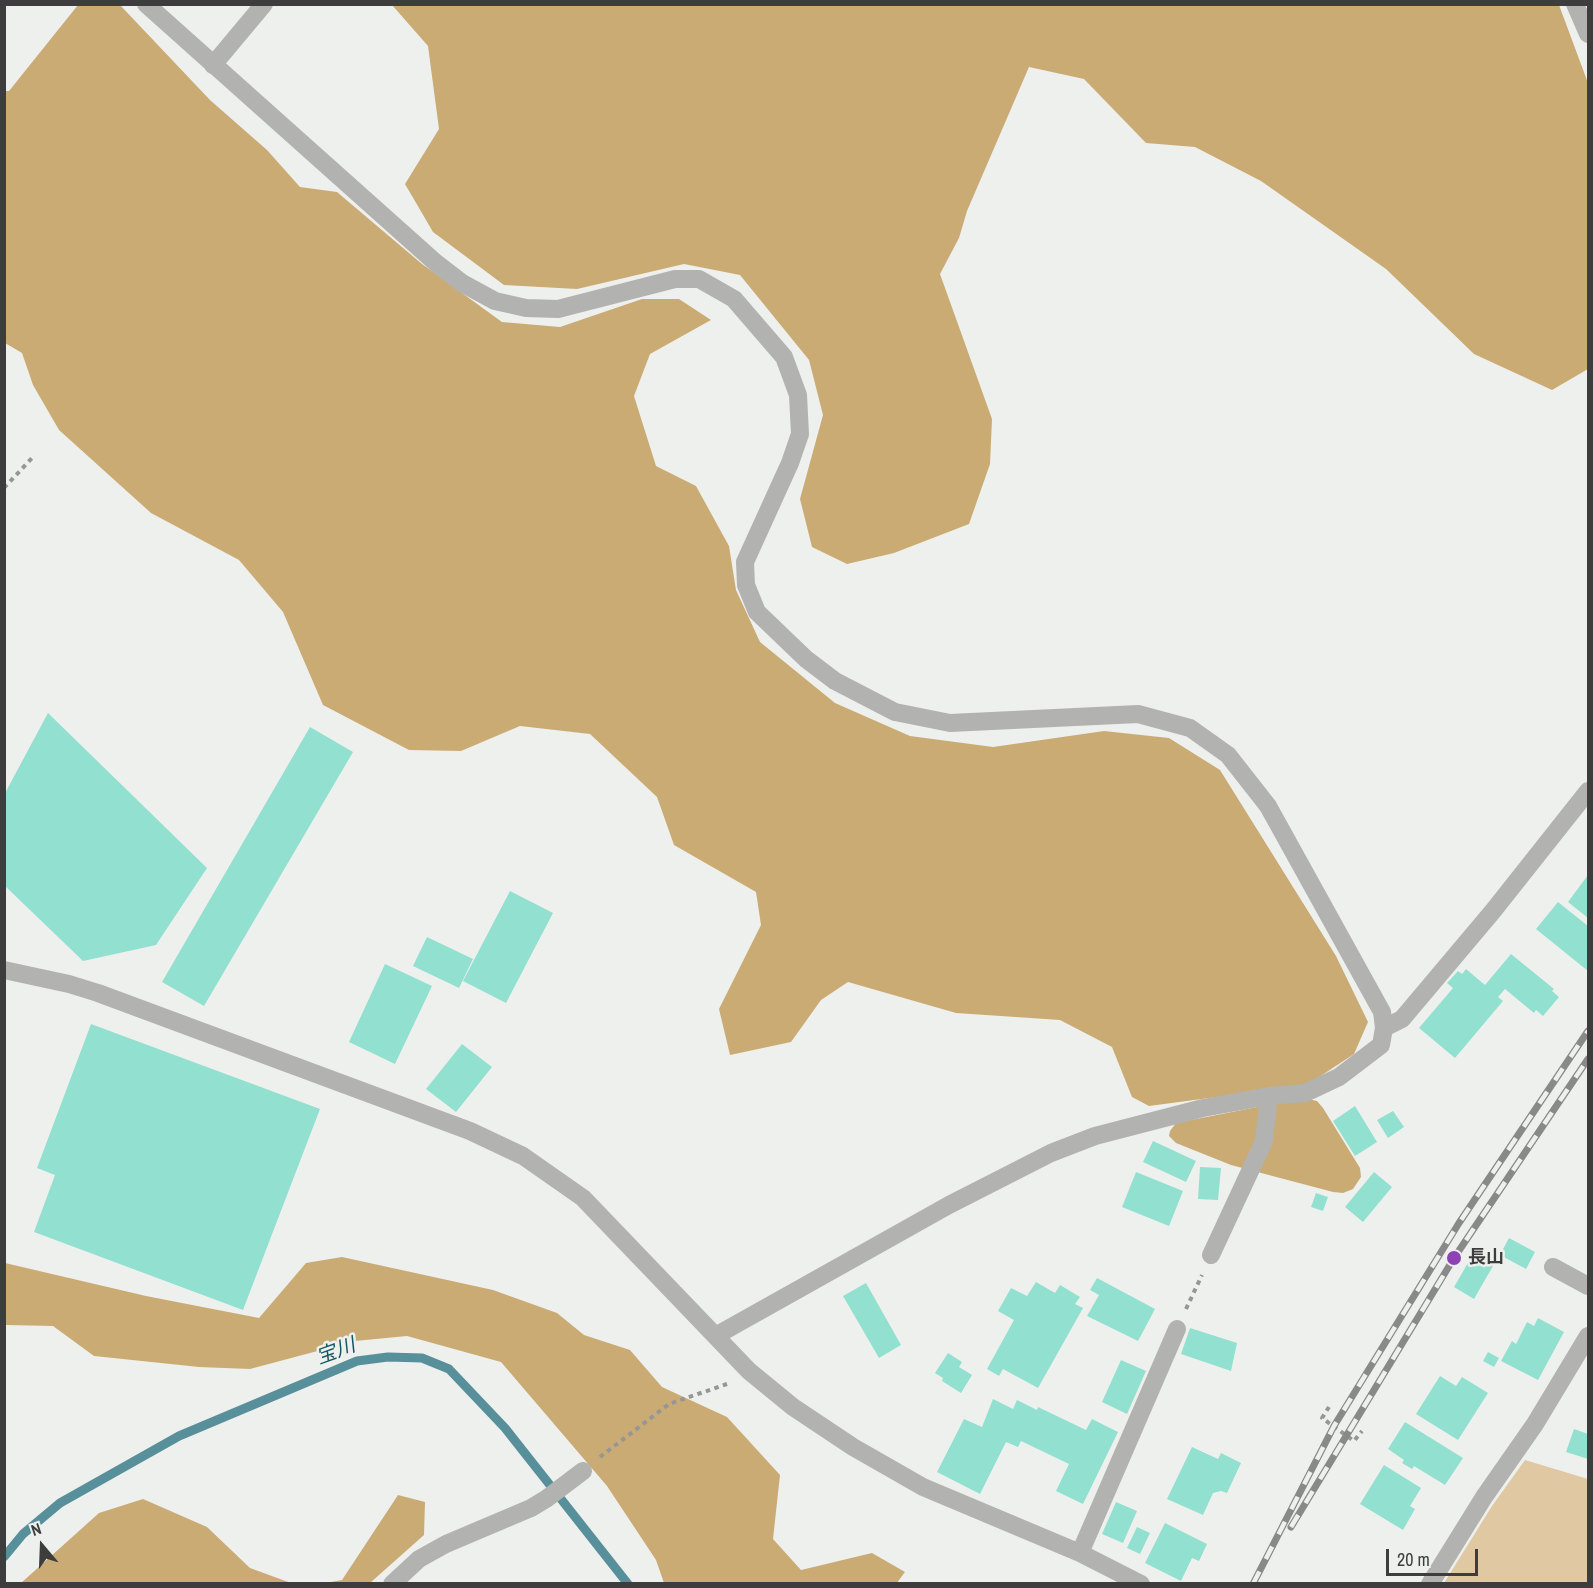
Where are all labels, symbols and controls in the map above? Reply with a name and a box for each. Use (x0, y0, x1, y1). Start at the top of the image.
place label: 長山 (1468, 1247, 1504, 1269)
marker: 長山 (1445, 1249, 1463, 1267)
water label: 宝川 (313, 1334, 359, 1370)
north arrow (12, 1516, 72, 1576)
text: N (28, 1517, 44, 1541)
scale bar (1389, 1537, 1480, 1575)
text: 20 m (1397, 1547, 1430, 1572)

